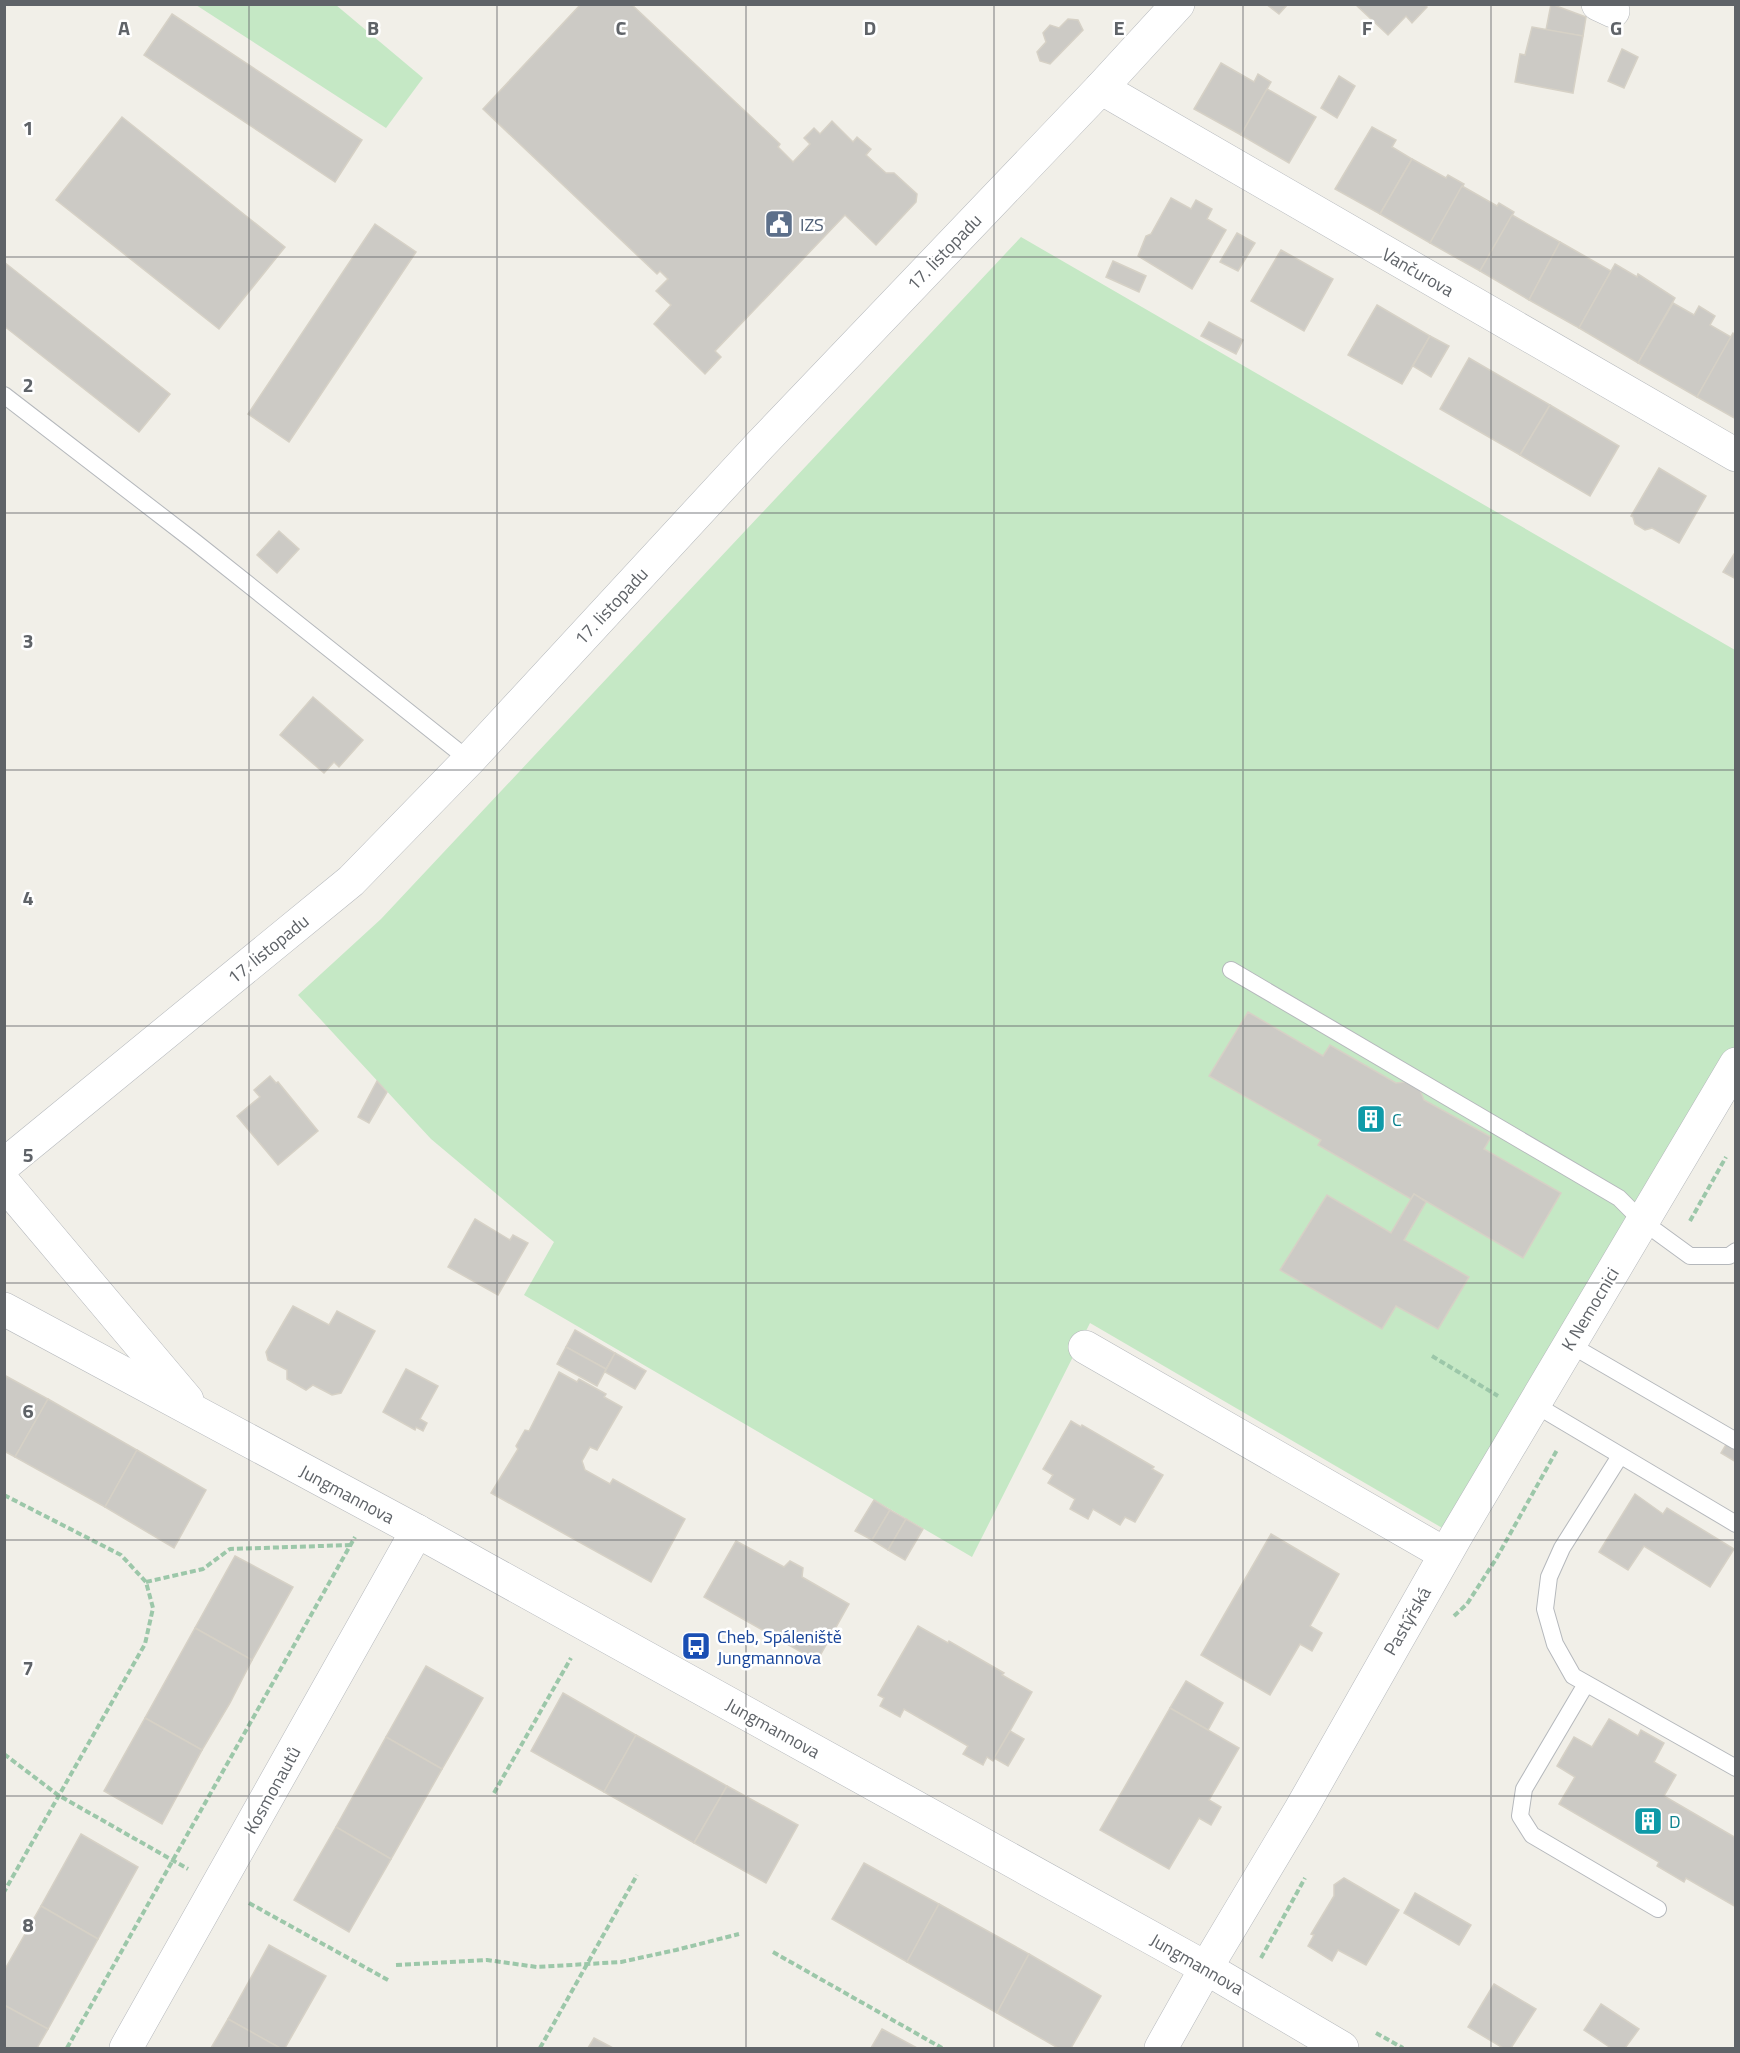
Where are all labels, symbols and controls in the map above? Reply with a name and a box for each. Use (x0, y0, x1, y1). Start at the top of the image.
text: A (118, 12, 130, 43)
text: B (367, 12, 379, 43)
text: C (616, 12, 627, 43)
text: D (864, 12, 876, 43)
text: E (1113, 12, 1125, 43)
text: F (1362, 12, 1373, 43)
text: G (1610, 12, 1622, 43)
text: 1 (22, 112, 34, 143)
street label: 17. listopadu (900, 207, 988, 297)
public building icon: IZS (763, 208, 795, 240)
place label: IZS (800, 211, 824, 238)
street label: Vančurova (1377, 241, 1459, 303)
text: 2 (22, 369, 34, 400)
street label: 17. listopadu (568, 561, 654, 651)
text: 3 (22, 625, 34, 656)
text: 4 (22, 882, 34, 913)
street label: 17. listopadu (221, 908, 315, 990)
building icon: C (1355, 1103, 1387, 1135)
place label: C (1392, 1106, 1402, 1133)
text: 5 (22, 1139, 34, 1170)
street label: K Nemocnici (1554, 1262, 1626, 1356)
text: 6 (22, 1395, 34, 1426)
street label: Jungmannova (295, 1458, 399, 1530)
street label: Pastýřská (1377, 1582, 1437, 1660)
place label: Cheb, Spáleniště Jungmannova (717, 1623, 842, 1671)
bus stop icon: Cheb, Spáleniště Jungmannova (680, 1630, 712, 1662)
text: 7 (22, 1652, 34, 1683)
street label: Jungmannova (721, 1691, 825, 1765)
street label: Kosmonautů (237, 1741, 307, 1839)
building icon: D (1632, 1805, 1664, 1837)
place label: D (1669, 1808, 1681, 1835)
text: 8 (22, 1909, 34, 1940)
street label: Jungmannova (1145, 1926, 1249, 2002)

